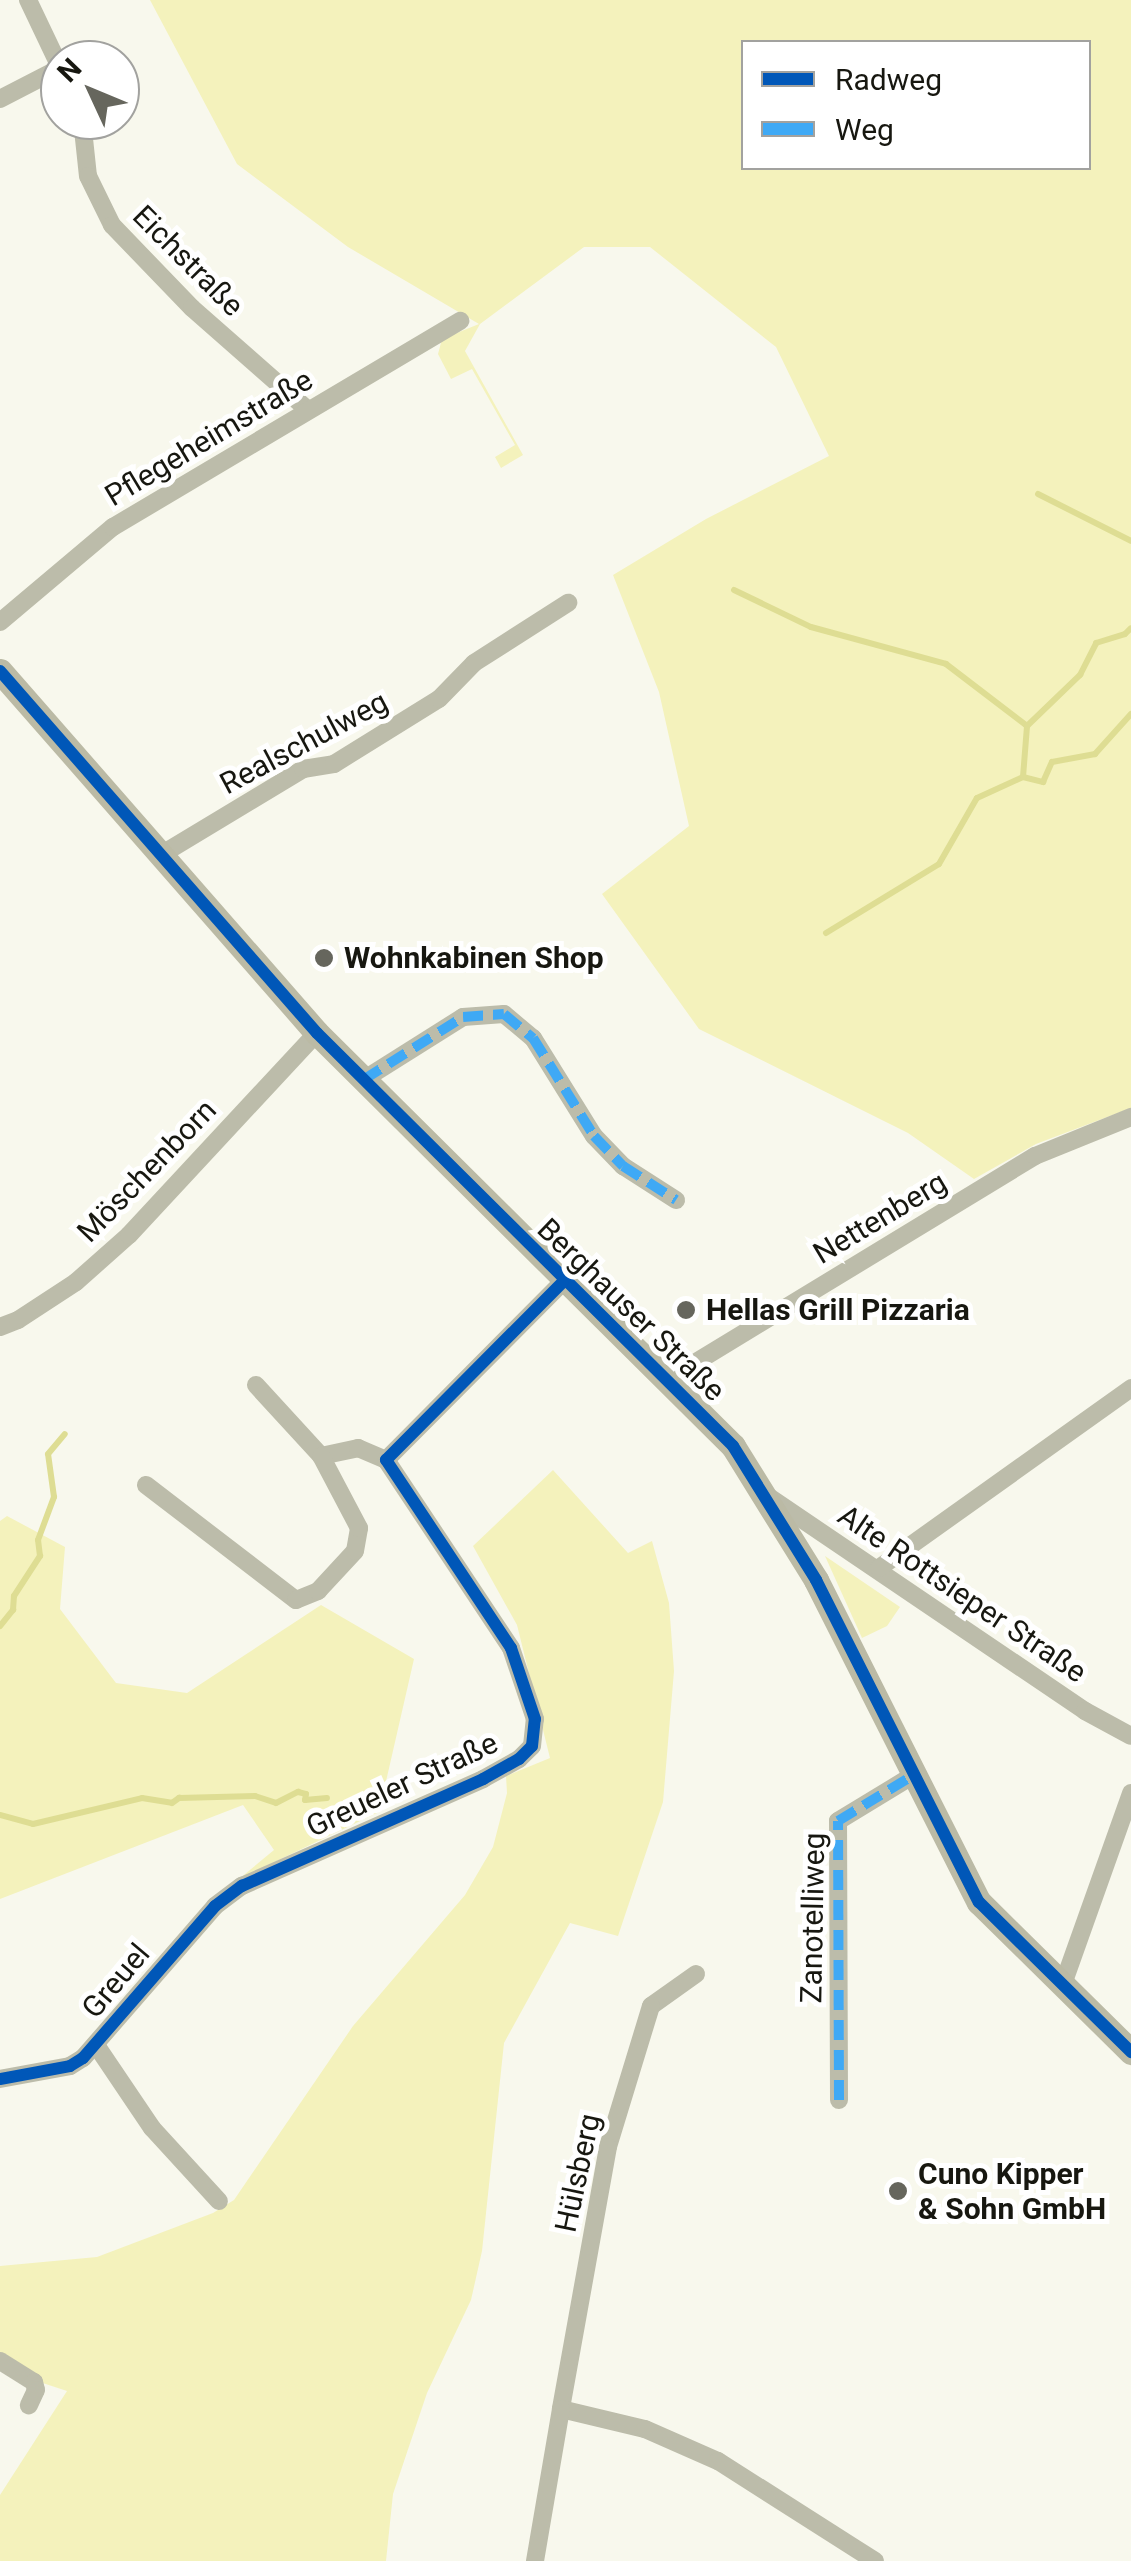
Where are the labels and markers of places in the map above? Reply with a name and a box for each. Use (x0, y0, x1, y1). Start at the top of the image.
place label: Wohnkabinen Shop (344, 940, 604, 976)
marker: Wohnkabinen Shop (313, 947, 335, 969)
place label: Hellas Grill Pizzaria (706, 1292, 970, 1328)
marker: Hellas Grill Pizzaria (675, 1299, 697, 1321)
place label: Cuno Kipper & Sohn GmbH (918, 2156, 1106, 2226)
marker: Cuno Kipper & Sohn GmbH (887, 2180, 909, 2202)

